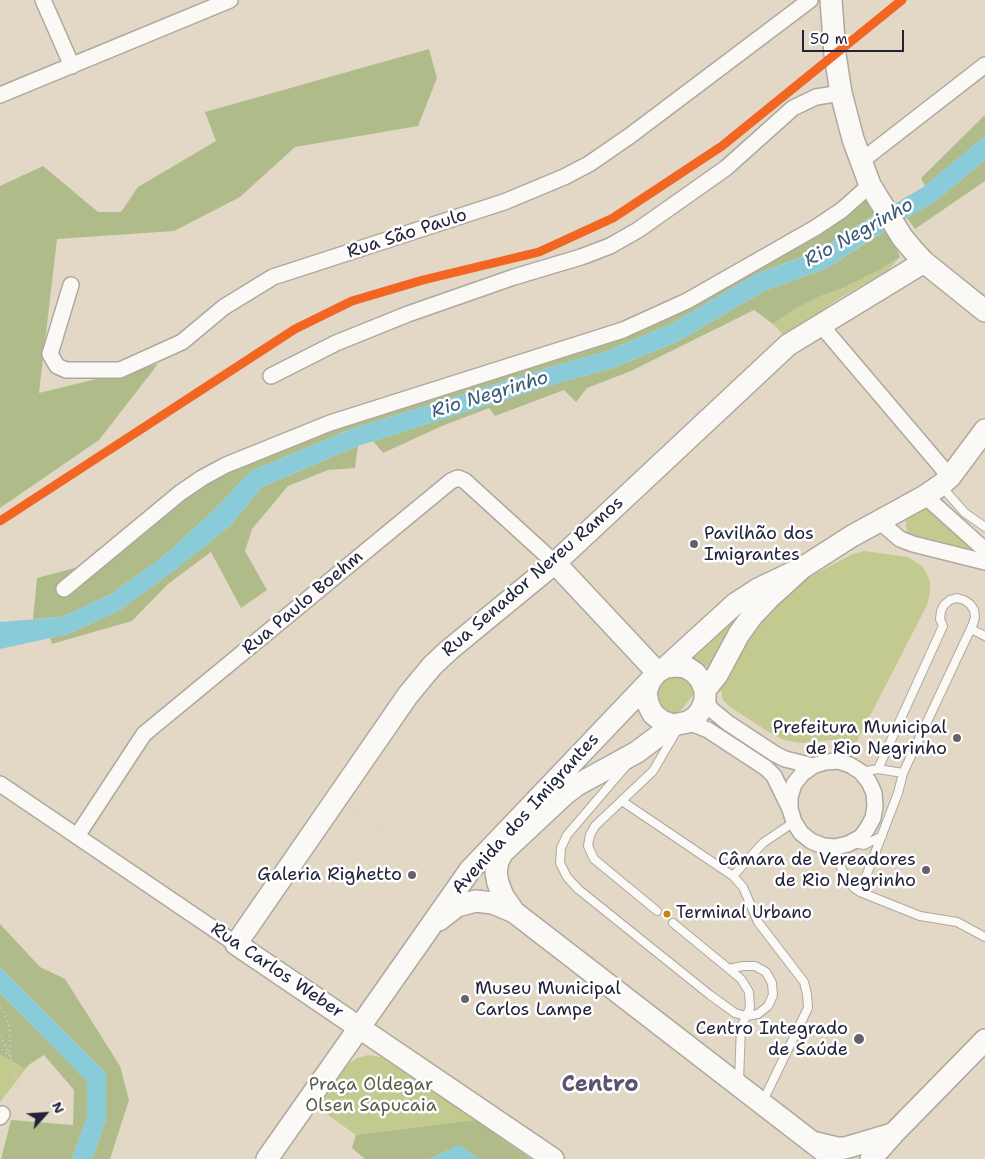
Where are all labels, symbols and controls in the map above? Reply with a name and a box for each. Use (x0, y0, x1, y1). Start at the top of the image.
scale bar (805, 20, 908, 52)
text: 50 m (810, 29, 848, 49)
water label: Rio Negrinho (801, 194, 917, 272)
street label: Rua São Paulo (344, 204, 470, 264)
water label: Rio Negrinho (429, 366, 551, 424)
street label: Rua Senador Nereu Ramos (438, 492, 628, 662)
place label: Pavilhão dos Imigrantes (704, 523, 814, 566)
marker: Pavilhão dos Imigrantes (688, 538, 700, 550)
street label: Rua Paulo Boehm (238, 546, 368, 660)
place label: Prefeitura Municipal de Rio Negrinho (773, 717, 947, 760)
street label: Avenida dos Imigrantes (448, 729, 604, 899)
marker: Prefeitura Municipal de Rio Negrinho (951, 732, 963, 744)
place label: Câmara de Vereadores de Rio Negrinho (718, 849, 916, 892)
place label: Galeria Righetto (257, 864, 402, 886)
marker: Câmara de Vereadores de Rio Negrinho (920, 864, 932, 876)
marker: Galeria Righetto (406, 869, 418, 881)
place label: Terminal Urbano (676, 904, 812, 924)
marker: Terminal Urbano (662, 909, 672, 919)
street label: Rua Carlos Weber (206, 919, 348, 1023)
place label: Museu Municipal Carlos Lampe (475, 978, 621, 1021)
marker: Museu Municipal Carlos Lampe (459, 993, 471, 1005)
place label: Centro Integrado de Saúde (695, 1018, 848, 1060)
marker: Centro Integrado de Saúde (852, 1032, 866, 1046)
district label: Centro (562, 1072, 638, 1098)
park label: Praça Oldegar Olsen Sapucaia (305, 1074, 437, 1116)
north arrow (20, 1089, 70, 1139)
text: N (48, 1098, 69, 1116)

